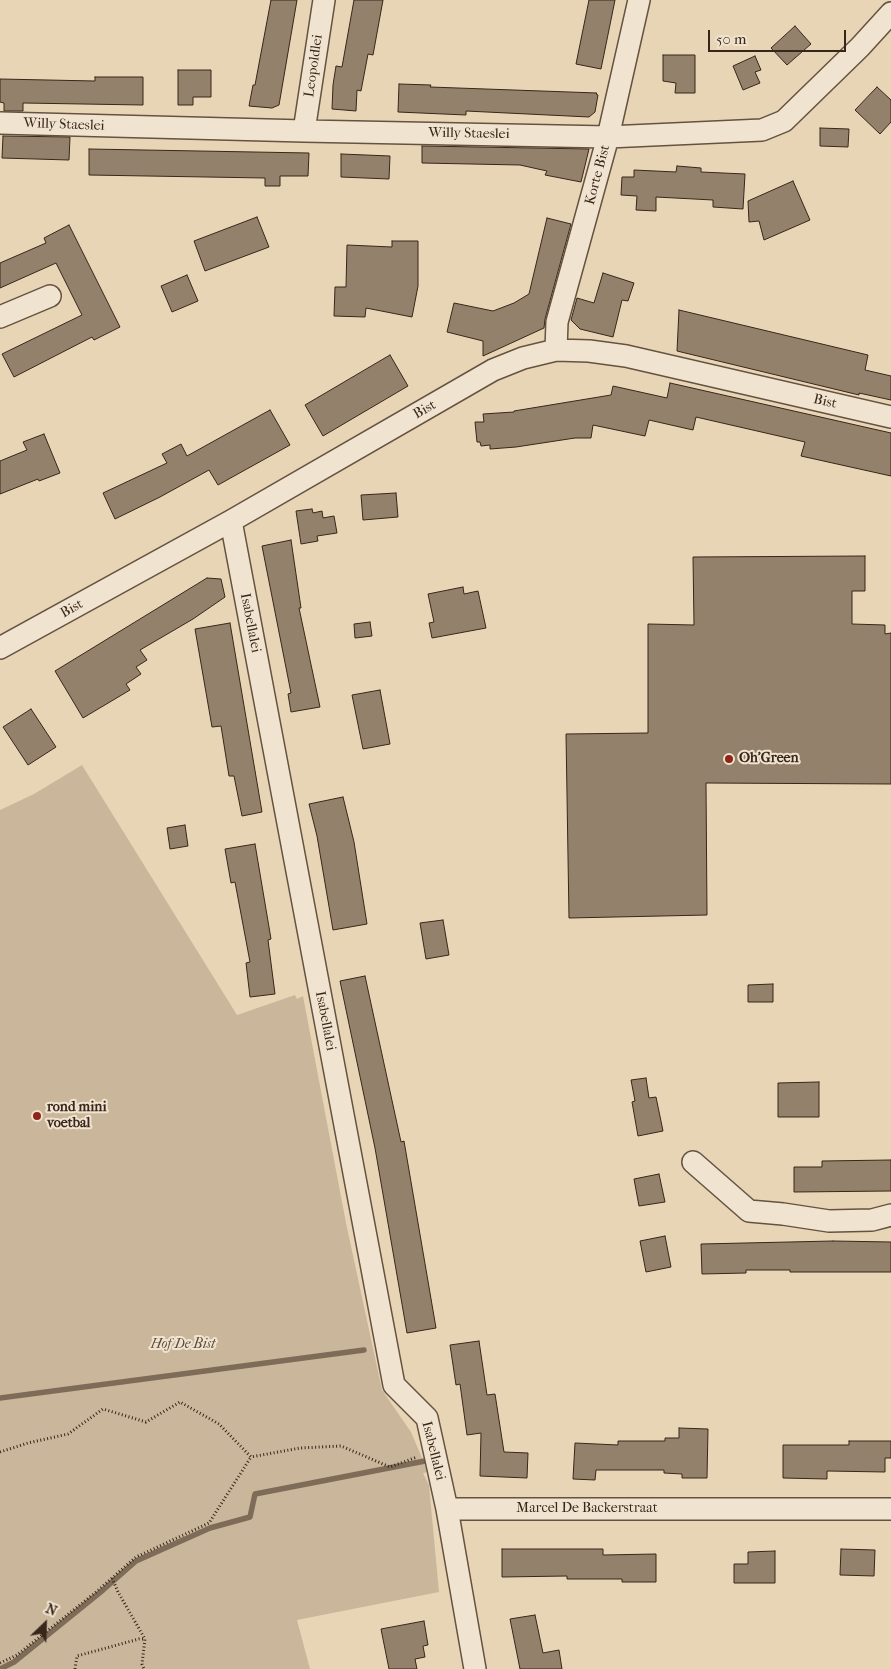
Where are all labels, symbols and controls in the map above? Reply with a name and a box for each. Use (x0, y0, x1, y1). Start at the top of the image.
scale bar (711, 20, 848, 52)
text: 50 m (716, 30, 746, 48)
street label: Leopoldlei (301, 33, 327, 99)
street label: Willy Staeslei (23, 115, 105, 135)
street label: Willy Staeslei (428, 125, 510, 143)
street label: Korte Bist (582, 143, 614, 207)
street label: Bist (812, 391, 838, 413)
street label: Bist (411, 397, 439, 423)
street label: Isabellalei (236, 592, 264, 654)
street label: Bist (58, 596, 86, 622)
place label: Oh'Green (739, 751, 799, 767)
marker: Oh'Green (723, 753, 735, 765)
street label: Isabellalei (311, 990, 339, 1052)
place label: rond mini voetbal (47, 1100, 107, 1132)
marker: rond mini voetbal (31, 1110, 43, 1122)
park label: Hof De Bist (151, 1337, 215, 1353)
street label: Isabellalei (418, 1420, 448, 1482)
street label: Marcel De Backerstraat (516, 1501, 658, 1517)
north arrow (20, 1599, 70, 1649)
text: N (43, 1600, 60, 1620)

